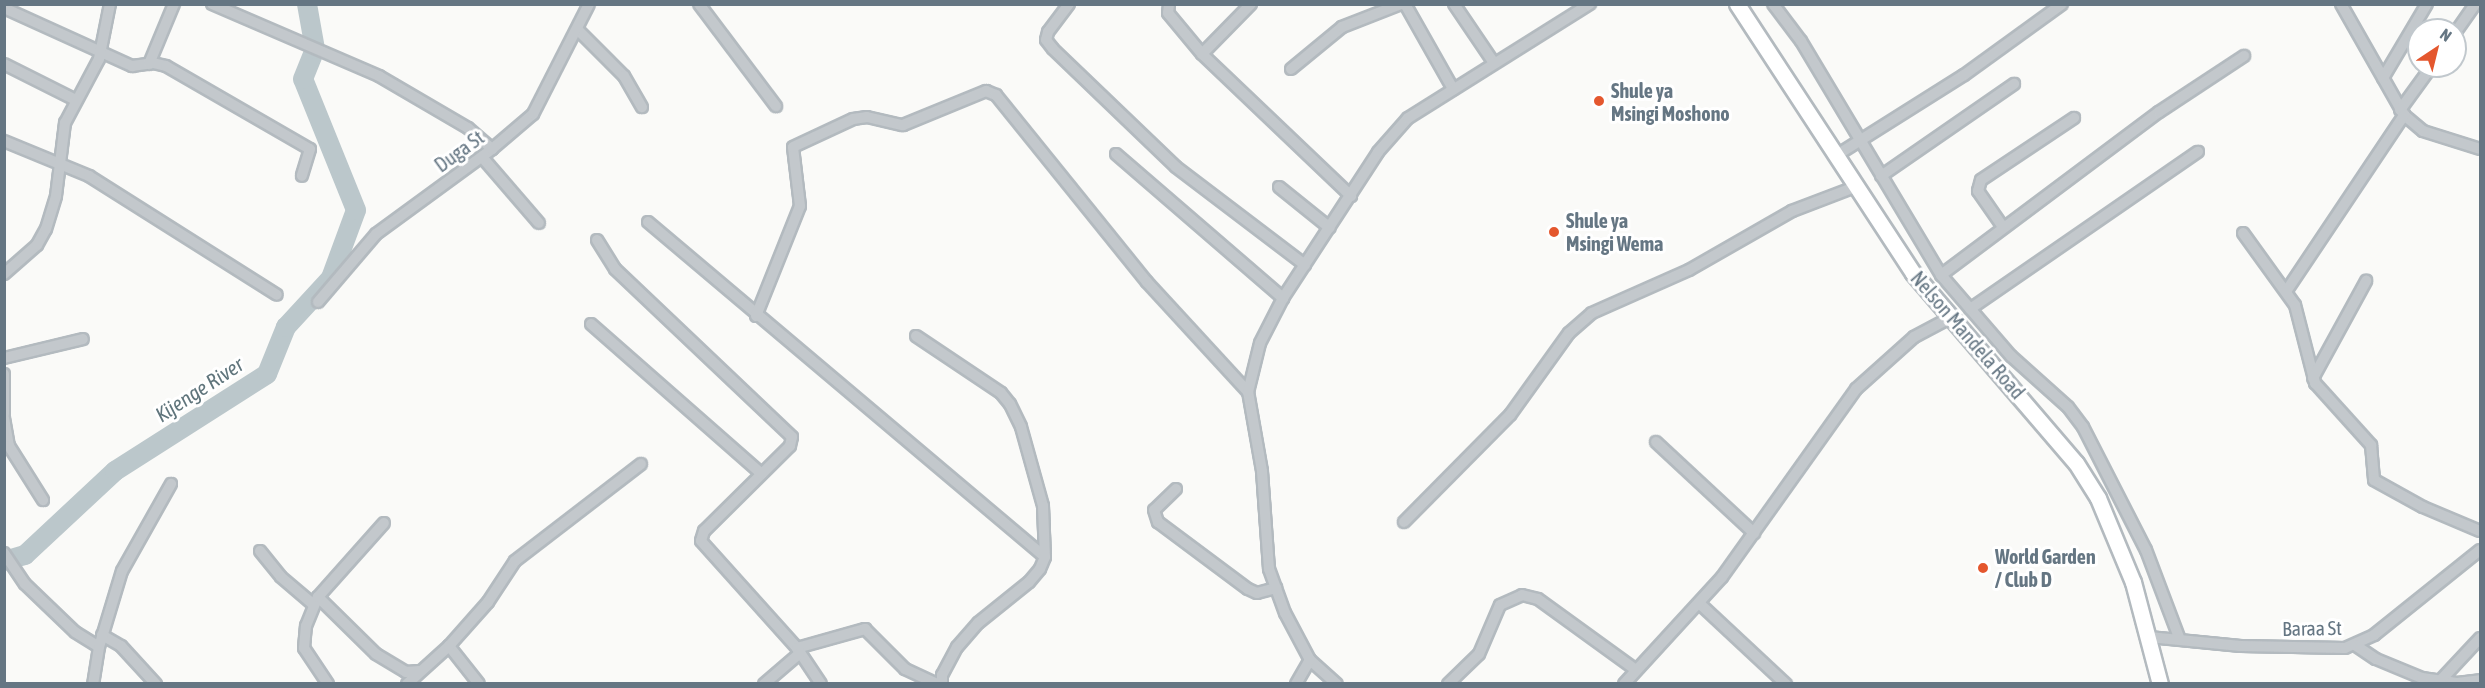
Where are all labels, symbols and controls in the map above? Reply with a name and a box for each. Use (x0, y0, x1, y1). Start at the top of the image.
north arrow (2407, 18, 2467, 78)
text: N (2437, 25, 2455, 45)
place label: Shule ya Msingi Moshono (1611, 78, 1730, 125)
marker: Shule ya Msingi Moshono (1592, 94, 1606, 108)
street label: Duga St (430, 125, 488, 177)
place label: Shule ya Msingi Wema (1566, 208, 1663, 255)
marker: Shule ya Msingi Wema (1547, 225, 1561, 239)
street label: Nelson Mandela Road (1906, 266, 2030, 404)
water label: Kijenge River (150, 351, 248, 427)
place label: World Garden / Club D (1995, 544, 2096, 591)
marker: World Garden / Club D (1976, 561, 1990, 575)
street label: Baraa St (2282, 615, 2342, 641)

